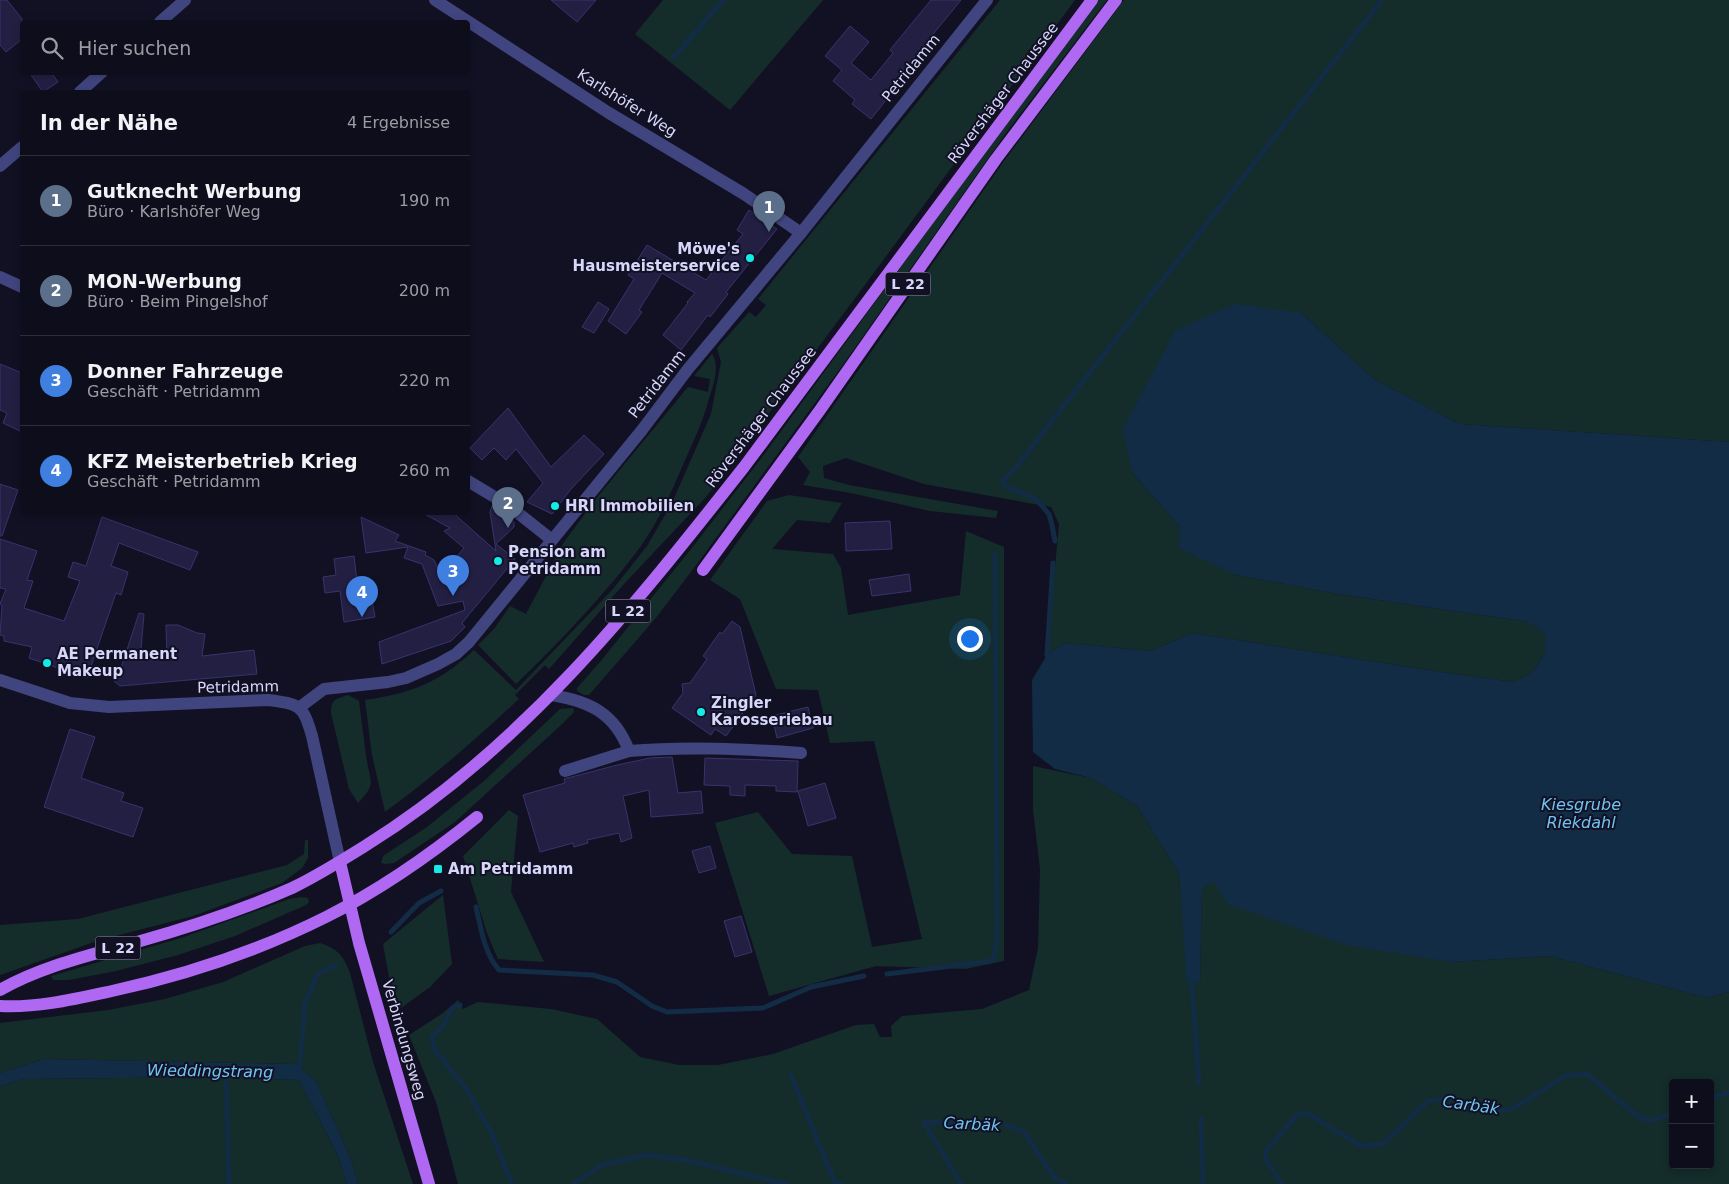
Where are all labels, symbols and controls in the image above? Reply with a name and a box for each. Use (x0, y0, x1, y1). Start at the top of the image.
street label: Rövershäger Chaussee (944, 19, 1062, 167)
search box (20, 20, 470, 75)
street label: Petridamm (878, 31, 944, 105)
icon: search (38, 34, 66, 62)
text: Hier suchen (78, 37, 191, 59)
street label: Karlshöfer Weg (574, 65, 680, 141)
text: In der Nähe (40, 111, 178, 135)
text: 4 Ergebnisse (347, 113, 450, 132)
text: Gutknecht Werbung (87, 180, 302, 202)
text: 1 (50, 191, 62, 210)
text: 190 m (399, 191, 450, 210)
pin: 1 (753, 191, 785, 232)
text: Büro · Karlshöfer Weg (87, 202, 261, 221)
place label: Möwe's Hausmeisterservice (573, 240, 740, 275)
marker: Möwe's Hausmeisterservice (744, 252, 756, 264)
text: MON-Werbung (87, 270, 242, 292)
road number: L 22 (886, 272, 930, 296)
text: 2 (50, 281, 62, 300)
text: 200 m (399, 281, 450, 300)
text: Büro · Beim Pingelshof (87, 292, 268, 311)
street label: Rövershäger Chaussee (702, 343, 820, 491)
street label: Petridamm (625, 346, 689, 422)
text: Donner Fahrzeuge (87, 360, 283, 382)
text: 3 (50, 371, 62, 390)
text: 220 m (399, 371, 450, 390)
text: Geschäft · Petridamm (87, 382, 261, 401)
text: KFZ Meisterbetrieb Krieg (87, 450, 358, 472)
text: 4 (50, 461, 62, 480)
text: 260 m (399, 461, 450, 480)
text: Geschäft · Petridamm (87, 472, 261, 491)
pin: 2 (492, 487, 524, 528)
place label: HRI Immobilien (565, 497, 694, 515)
marker: HRI Immobilien (549, 500, 561, 512)
place label: Pension am Petridamm (508, 543, 606, 578)
pin: 3 (437, 555, 469, 596)
marker: Pension am Petridamm (492, 555, 504, 567)
pin: 4 (346, 576, 378, 617)
road number: L 22 (606, 600, 650, 622)
your location (957, 626, 983, 652)
place label: AE Permanent Makeup (57, 645, 177, 680)
marker: AE Permanent Makeup (41, 657, 53, 669)
street label: Petridamm (197, 677, 279, 697)
place label: Zingler Karosseriebau (711, 694, 833, 729)
marker: Zingler Karosseriebau (695, 706, 707, 718)
water label: Kiesgrube Riekdahl (1541, 795, 1621, 832)
place label: Am Petridamm (448, 860, 573, 878)
marker: Am Petridamm (432, 863, 444, 875)
road number: L 22 (96, 936, 140, 960)
street label: Verbindungsweg (378, 978, 430, 1102)
water label: Wieddingstrang (147, 1060, 273, 1082)
map controls (1669, 1079, 1714, 1169)
button: + (1669, 1079, 1714, 1124)
water label: Carbäk (1442, 1092, 1501, 1118)
water label: Carbäk (943, 1113, 1002, 1135)
button: − (1669, 1124, 1714, 1169)

